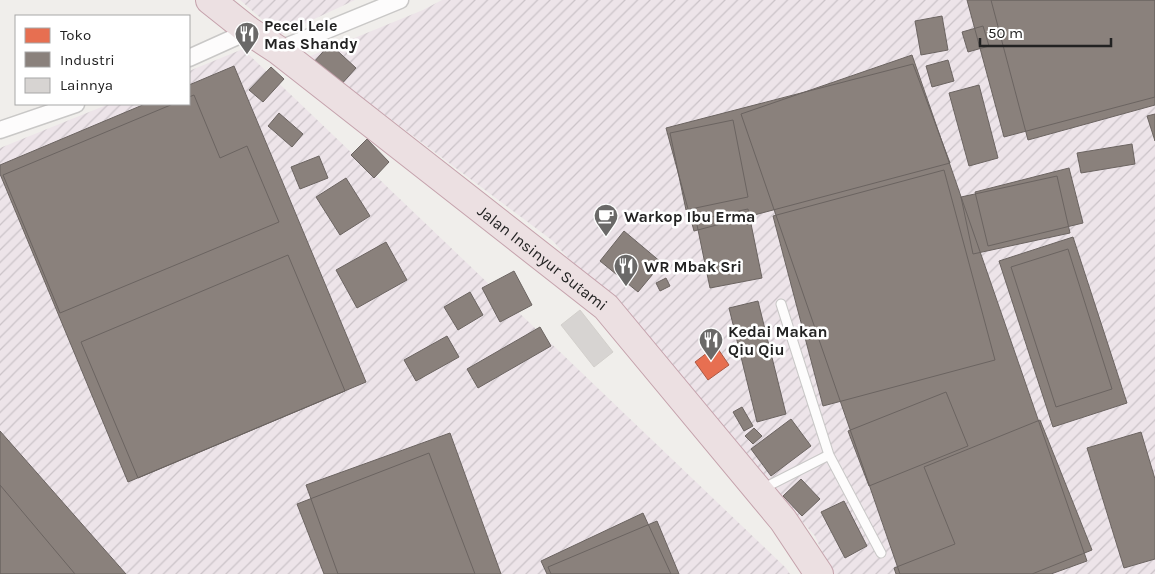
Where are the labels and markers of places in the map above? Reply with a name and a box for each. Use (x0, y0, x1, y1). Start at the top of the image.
place label: Pecel Lele Mas Shandy (264, 16, 357, 53)
restaurant icon: Pecel Lele Mas Shandy (234, 21, 260, 55)
cafe icon: Warkop Ibu Erma (593, 203, 619, 237)
place label: Warkop Ibu Erma (624, 207, 755, 226)
restaurant icon: WR Mbak Sri (613, 253, 639, 287)
place label: WR Mbak Sri (644, 257, 742, 276)
place label: Kedai Makan Qiu Qiu (728, 322, 828, 359)
restaurant icon: Kedai Makan Qiu Qiu (698, 327, 724, 361)

